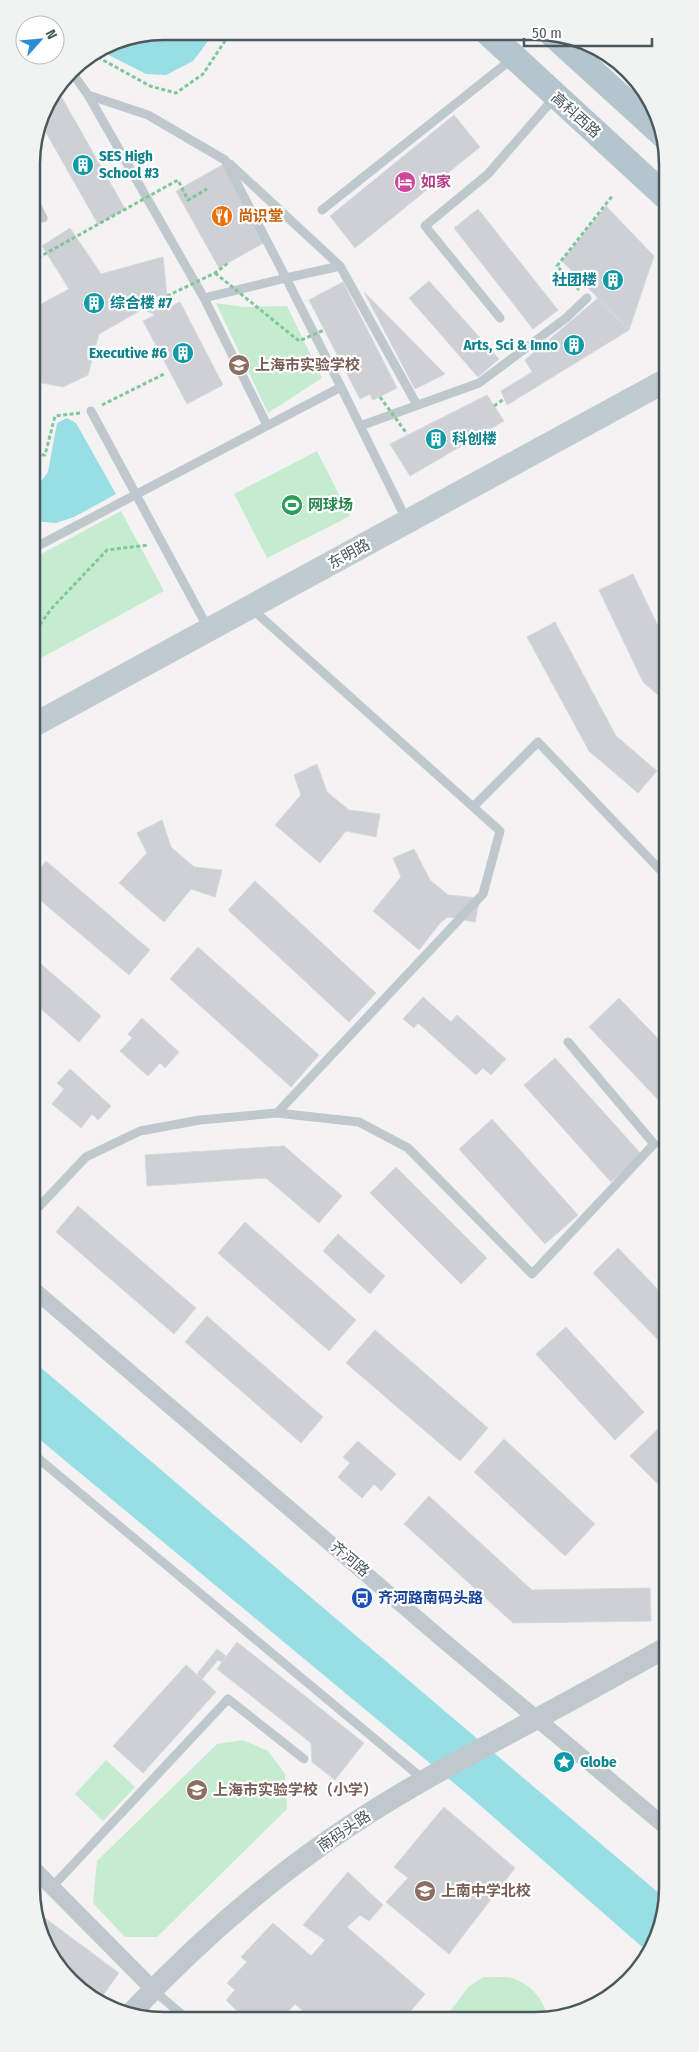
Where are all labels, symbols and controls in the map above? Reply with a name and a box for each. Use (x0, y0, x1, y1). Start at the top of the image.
north arrow (15, 15, 65, 65)
scale bar (524, 15, 652, 47)
text: 50 m (532, 24, 562, 42)
text: N (42, 27, 61, 42)
street label: 高科西路 (548, 88, 604, 142)
place label: SES High School #3 (99, 147, 159, 182)
building icon: SES High School #3 (71, 153, 95, 177)
hotel icon: 如家 (393, 170, 417, 194)
place label: 如家 (421, 173, 451, 191)
restaurant icon: 尚识堂 (210, 204, 234, 228)
place label: 尚识堂 (238, 207, 283, 225)
building icon: 社团楼 (601, 268, 625, 292)
place label: 社团楼 (552, 271, 597, 289)
building icon: 综合楼 #7 (82, 291, 106, 315)
place label: 综合楼 #7 (110, 294, 173, 312)
building icon: Arts, Sci & Inno (562, 333, 586, 357)
place label: Arts, Sci & Inno (462, 336, 558, 354)
building icon: Executive #6 (171, 341, 195, 365)
place label: Executive #6 (89, 344, 167, 362)
school or university icon: 上海市实验学校 (227, 353, 251, 377)
place label: 上海市实验学校 (255, 356, 360, 374)
building icon: 科创楼 (424, 427, 448, 451)
place label: 科创楼 (452, 430, 497, 448)
sports icon: 网球场 (280, 493, 304, 517)
place label: 网球场 (308, 496, 353, 514)
street label: 东明路 (325, 535, 373, 573)
street label: 齐河路 (327, 1538, 373, 1580)
bus stop icon: 齐河路南码头路 (350, 1586, 374, 1610)
place label: 齐河路南码头路 (378, 1589, 483, 1607)
place icon: Globe (552, 1750, 576, 1774)
place label: Globe (580, 1753, 617, 1771)
school or university icon: 上海市实验学校（小学） (185, 1778, 209, 1802)
place label: 上海市实验学校（小学） (213, 1781, 378, 1799)
street label: 南码头路 (314, 1807, 374, 1855)
school or university icon: 上南中学北校 (413, 1879, 437, 1903)
place label: 上南中学北校 (441, 1882, 531, 1900)

